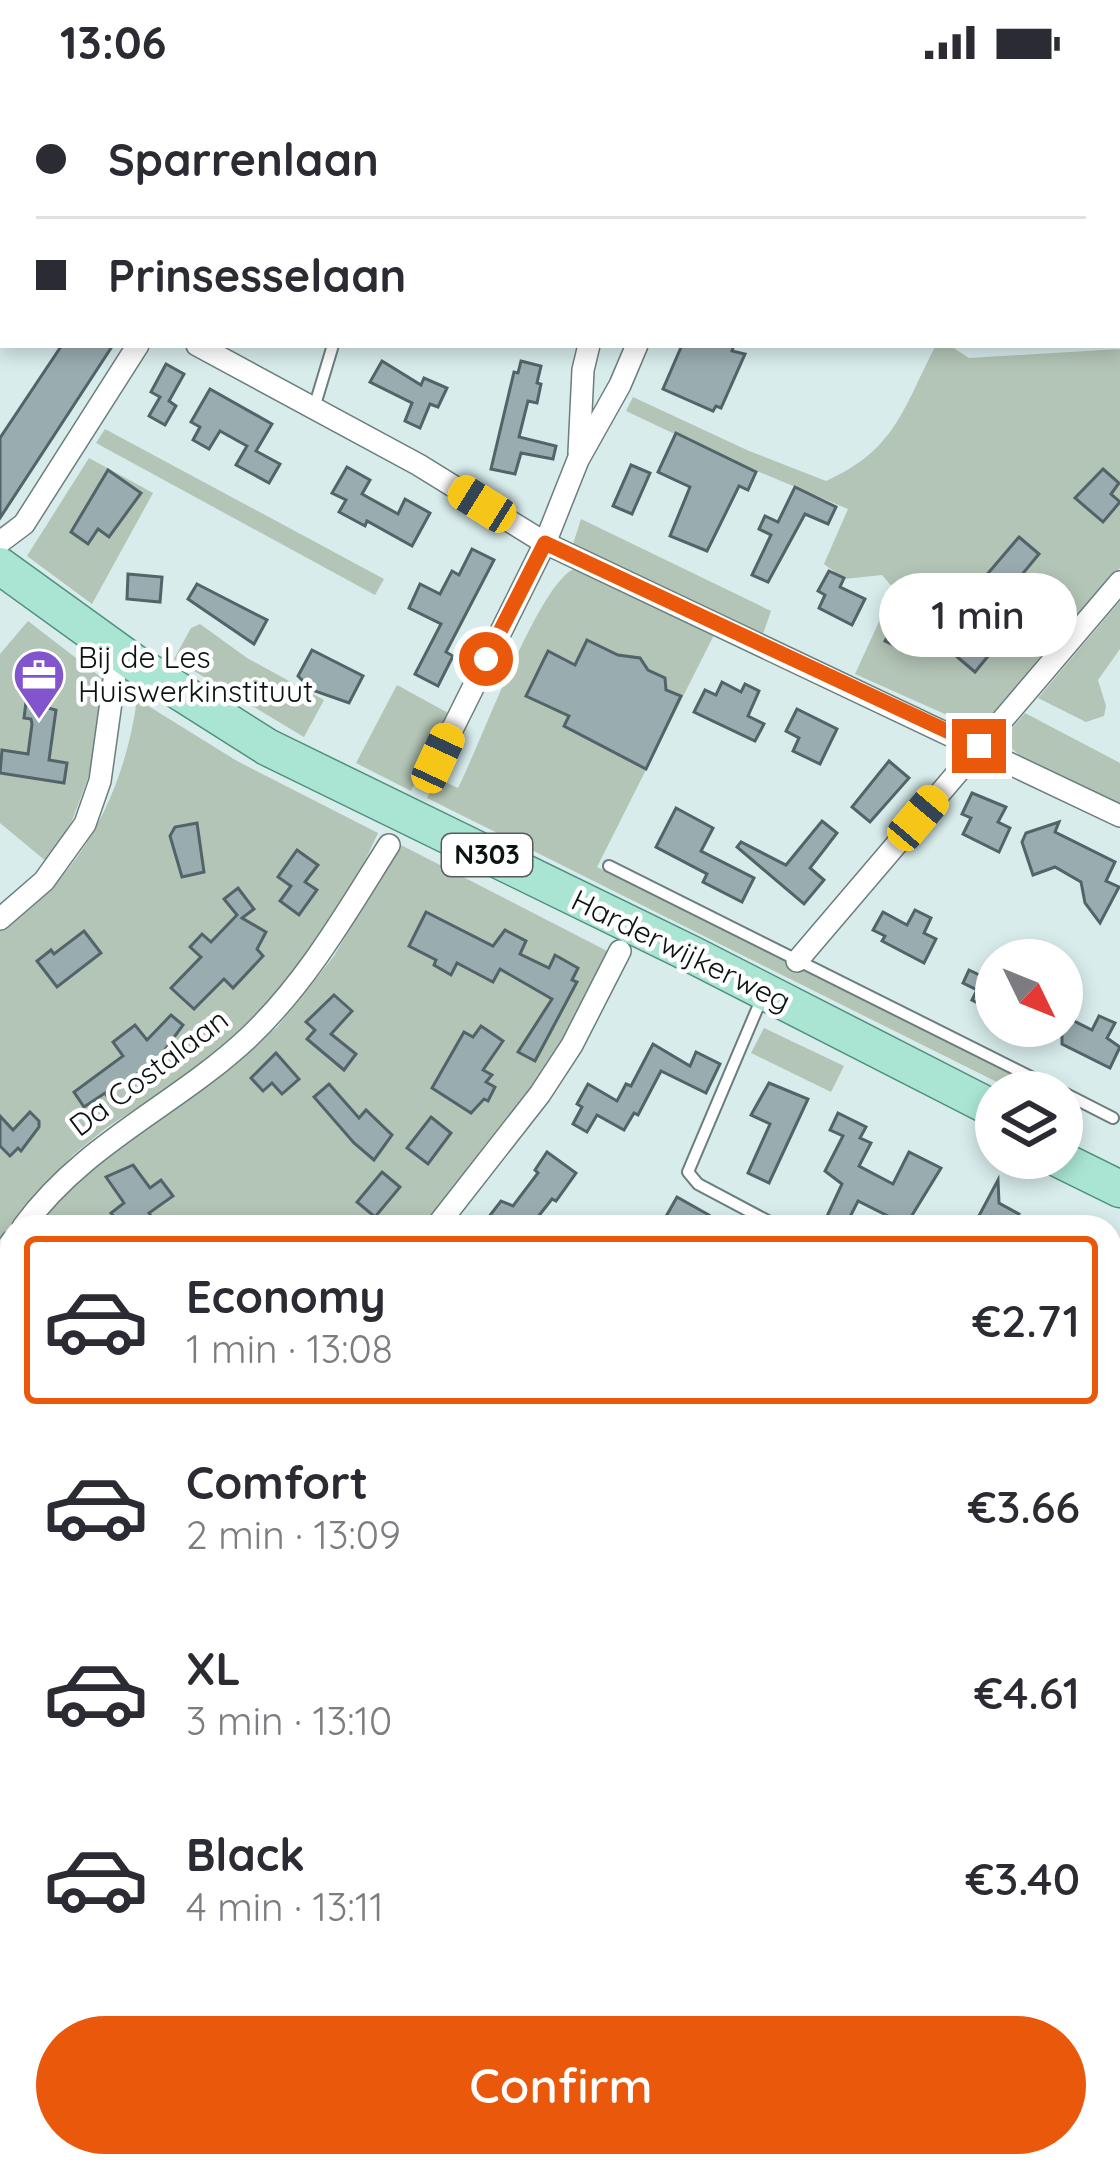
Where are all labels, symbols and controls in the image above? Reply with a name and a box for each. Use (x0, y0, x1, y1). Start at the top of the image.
text: 13:06 (60, 14, 166, 70)
text: Sparrenlaan (108, 131, 379, 187)
text: Prinsesselaan (108, 247, 406, 303)
car (442, 470, 522, 538)
callout: 1 min (880, 572, 1078, 656)
text: 1 min (931, 590, 1025, 639)
route start (459, 632, 513, 686)
place label: Bij de Les Huiswerkinstituut (78, 638, 313, 710)
office icon: Bij de Les Huiswerkinstituut (11, 647, 67, 721)
car (406, 718, 470, 798)
route end (952, 719, 1006, 773)
car (881, 779, 955, 857)
road number: N303 (442, 834, 532, 876)
street label: Harderwijkerweg (566, 881, 797, 1020)
north arrow (975, 939, 1083, 1047)
map controls (975, 939, 1083, 1179)
street label: Da Costalaan (61, 1000, 235, 1144)
button: layers (975, 1071, 1083, 1179)
icon: car (42, 1266, 150, 1374)
text: Economy (186, 1268, 386, 1324)
text: €2.71 (972, 1292, 1080, 1348)
text: 1 min · 13:08 (186, 1324, 393, 1373)
icon: car (42, 1452, 150, 1560)
text: Comfort (186, 1454, 368, 1510)
text: €3.66 (968, 1478, 1080, 1534)
text: 2 min · 13:09 (186, 1510, 401, 1559)
icon: car (42, 1638, 150, 1746)
text: XL (186, 1640, 241, 1696)
text: €4.61 (974, 1664, 1080, 1720)
text: 3 min · 13:10 (186, 1696, 392, 1745)
icon: car (42, 1824, 150, 1932)
text: Black (186, 1826, 305, 1882)
text: €3.40 (965, 1850, 1080, 1906)
text: 4 min · 13:11 (186, 1882, 384, 1931)
button: Confirm (36, 2016, 1086, 2154)

